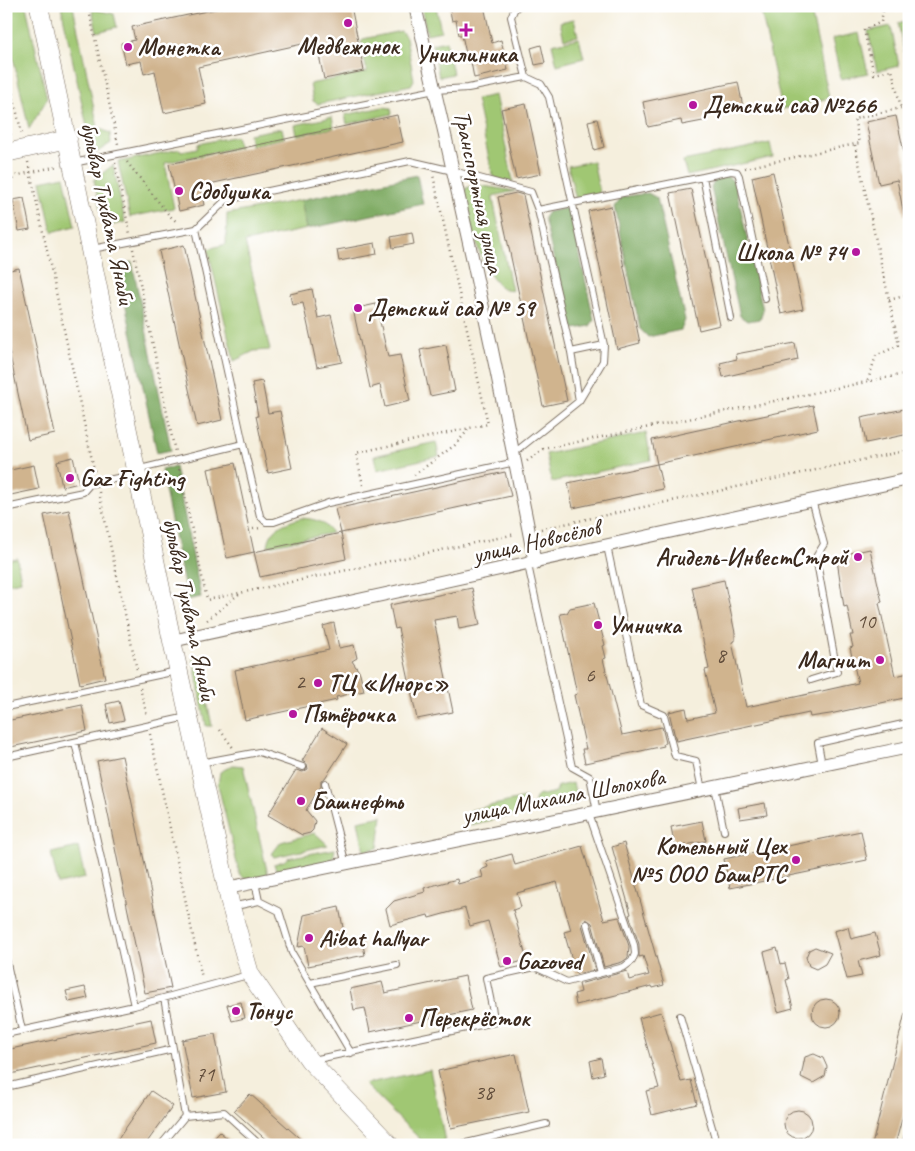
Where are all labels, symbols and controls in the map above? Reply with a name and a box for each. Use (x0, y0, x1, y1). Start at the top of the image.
marker: Медвежонок (342, 17, 354, 29)
marker: Униклиника (459, 23, 473, 37)
place label: Медвежонок (297, 31, 401, 61)
place label: Монетка (138, 32, 222, 62)
place label: Униклиника (415, 39, 519, 69)
marker: Монетка (122, 41, 134, 53)
place label: Детский сад №266 (703, 90, 878, 120)
marker: Детский сад №266 (687, 99, 699, 111)
street label: Транспортная улица (447, 108, 511, 278)
street label: бульвар Тухвата Янаби (74, 119, 142, 309)
place label: Сдобушка (189, 176, 272, 206)
marker: Сдобушка (173, 185, 185, 197)
place label: Школа № 74 (736, 237, 849, 267)
marker: Школа № 74 (850, 246, 862, 258)
place label: Детский сад № 59 (368, 293, 537, 323)
marker: Детский сад № 59 (352, 302, 364, 314)
place label: Gaz Fighting (80, 463, 187, 493)
marker: Gaz Fighting (64, 472, 76, 484)
street label: улица Новосёлов (468, 511, 607, 571)
street label: бульвар Тухвата Янаби (156, 515, 224, 705)
place label: Агидель-ИнвестСтрой (656, 542, 850, 572)
marker: Агидель-ИнвестСтрой (852, 551, 864, 563)
house number: 10 (857, 608, 877, 634)
place label: Умничка (608, 610, 682, 640)
marker: Умничка (592, 619, 604, 631)
house number: 8 (716, 642, 728, 668)
place label: Магнит (797, 645, 870, 675)
marker: Магнит (874, 654, 886, 666)
house number: 6 (585, 662, 595, 688)
place label: ТЦ «Инорс» (328, 668, 449, 698)
house number: 2 (295, 669, 306, 695)
marker: ТЦ «Инорс» (312, 677, 324, 689)
place label: Пятёрочка (303, 699, 396, 729)
marker: Пятёрочка (287, 708, 299, 720)
street label: улица Михаила Шолохова (457, 761, 668, 831)
place label: Башнефть (311, 786, 405, 816)
marker: Башнефть (295, 795, 307, 807)
place label: Котельный Цех №5 ООО БашРТС (631, 831, 789, 889)
marker: Котельный Цех №5 ООО БашРТС (790, 854, 802, 866)
place label: Aibat hallyar (319, 923, 430, 953)
marker: Aibat hallyar (303, 932, 315, 944)
place label: Gazoved (517, 946, 586, 976)
marker: Gazoved (501, 955, 513, 967)
place label: Тонус (246, 996, 294, 1026)
place label: Перекрёсток (419, 1003, 532, 1033)
marker: Тонус (230, 1005, 242, 1017)
marker: Перекрёсток (403, 1012, 415, 1024)
house number: 71 (196, 1061, 216, 1087)
house number: 38 (475, 1079, 496, 1105)

